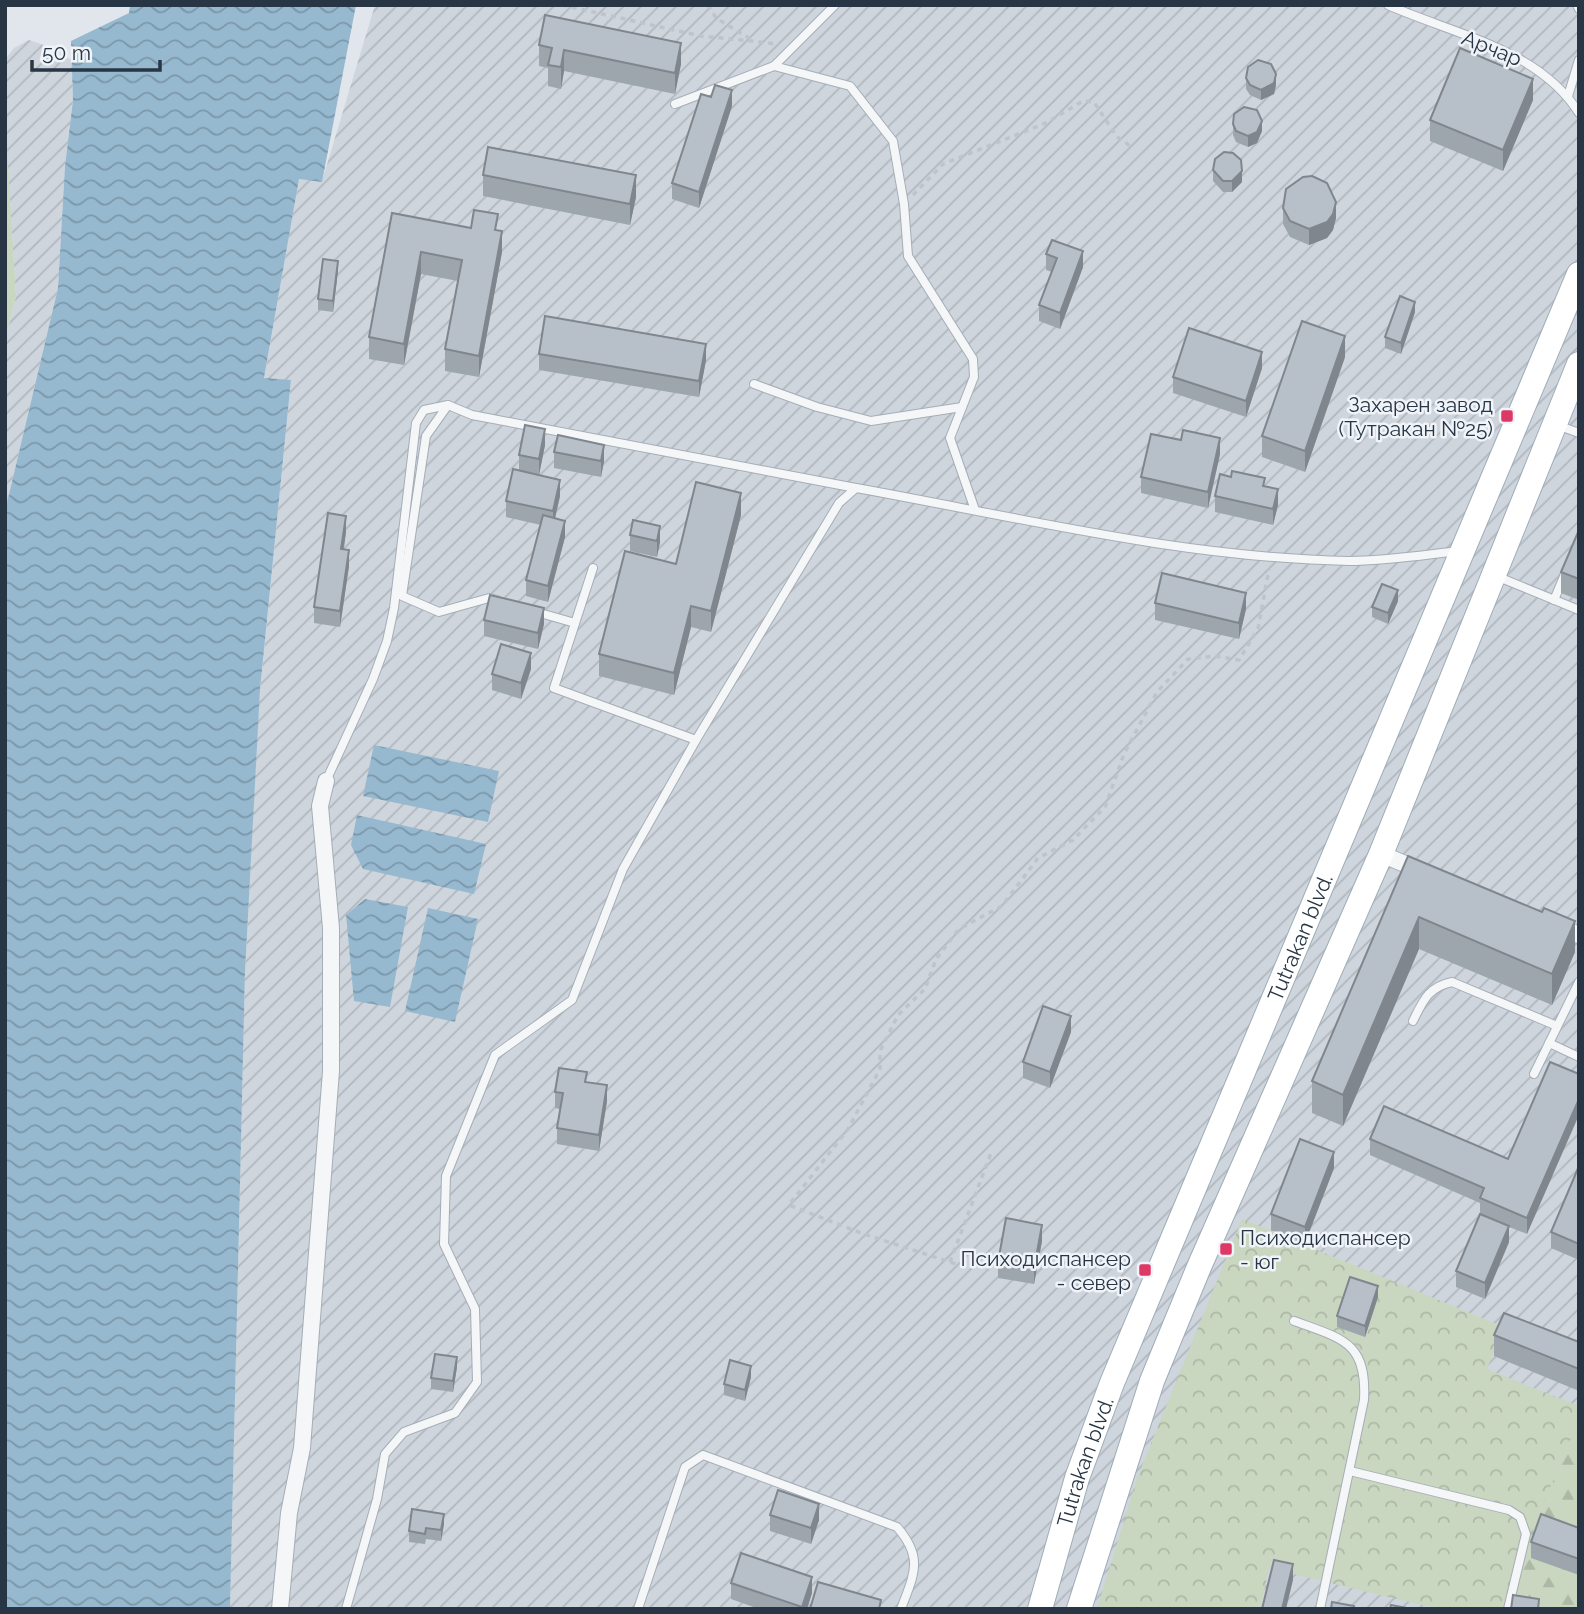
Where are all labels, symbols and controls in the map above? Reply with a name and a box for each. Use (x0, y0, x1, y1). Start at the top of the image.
street label: Арчар (1458, 25, 1526, 71)
scale bar (32, 28, 159, 72)
text: 50 m (42, 40, 91, 65)
place label: Захарен завод (Тутракан №25) (1339, 392, 1493, 441)
marker: Захарен завод (Тутракан №25) (1499, 408, 1515, 424)
street label: Tutrakan blvd. (1262, 870, 1338, 1005)
place label: Психодиспансер - юг (1240, 1225, 1411, 1274)
marker: Психодиспансер - юг (1218, 1241, 1234, 1257)
place label: Психодиспансер - север (960, 1246, 1131, 1295)
marker: Психодиспансер - север (1137, 1262, 1153, 1278)
street label: Tutrakan blvd. (1051, 1393, 1118, 1530)

